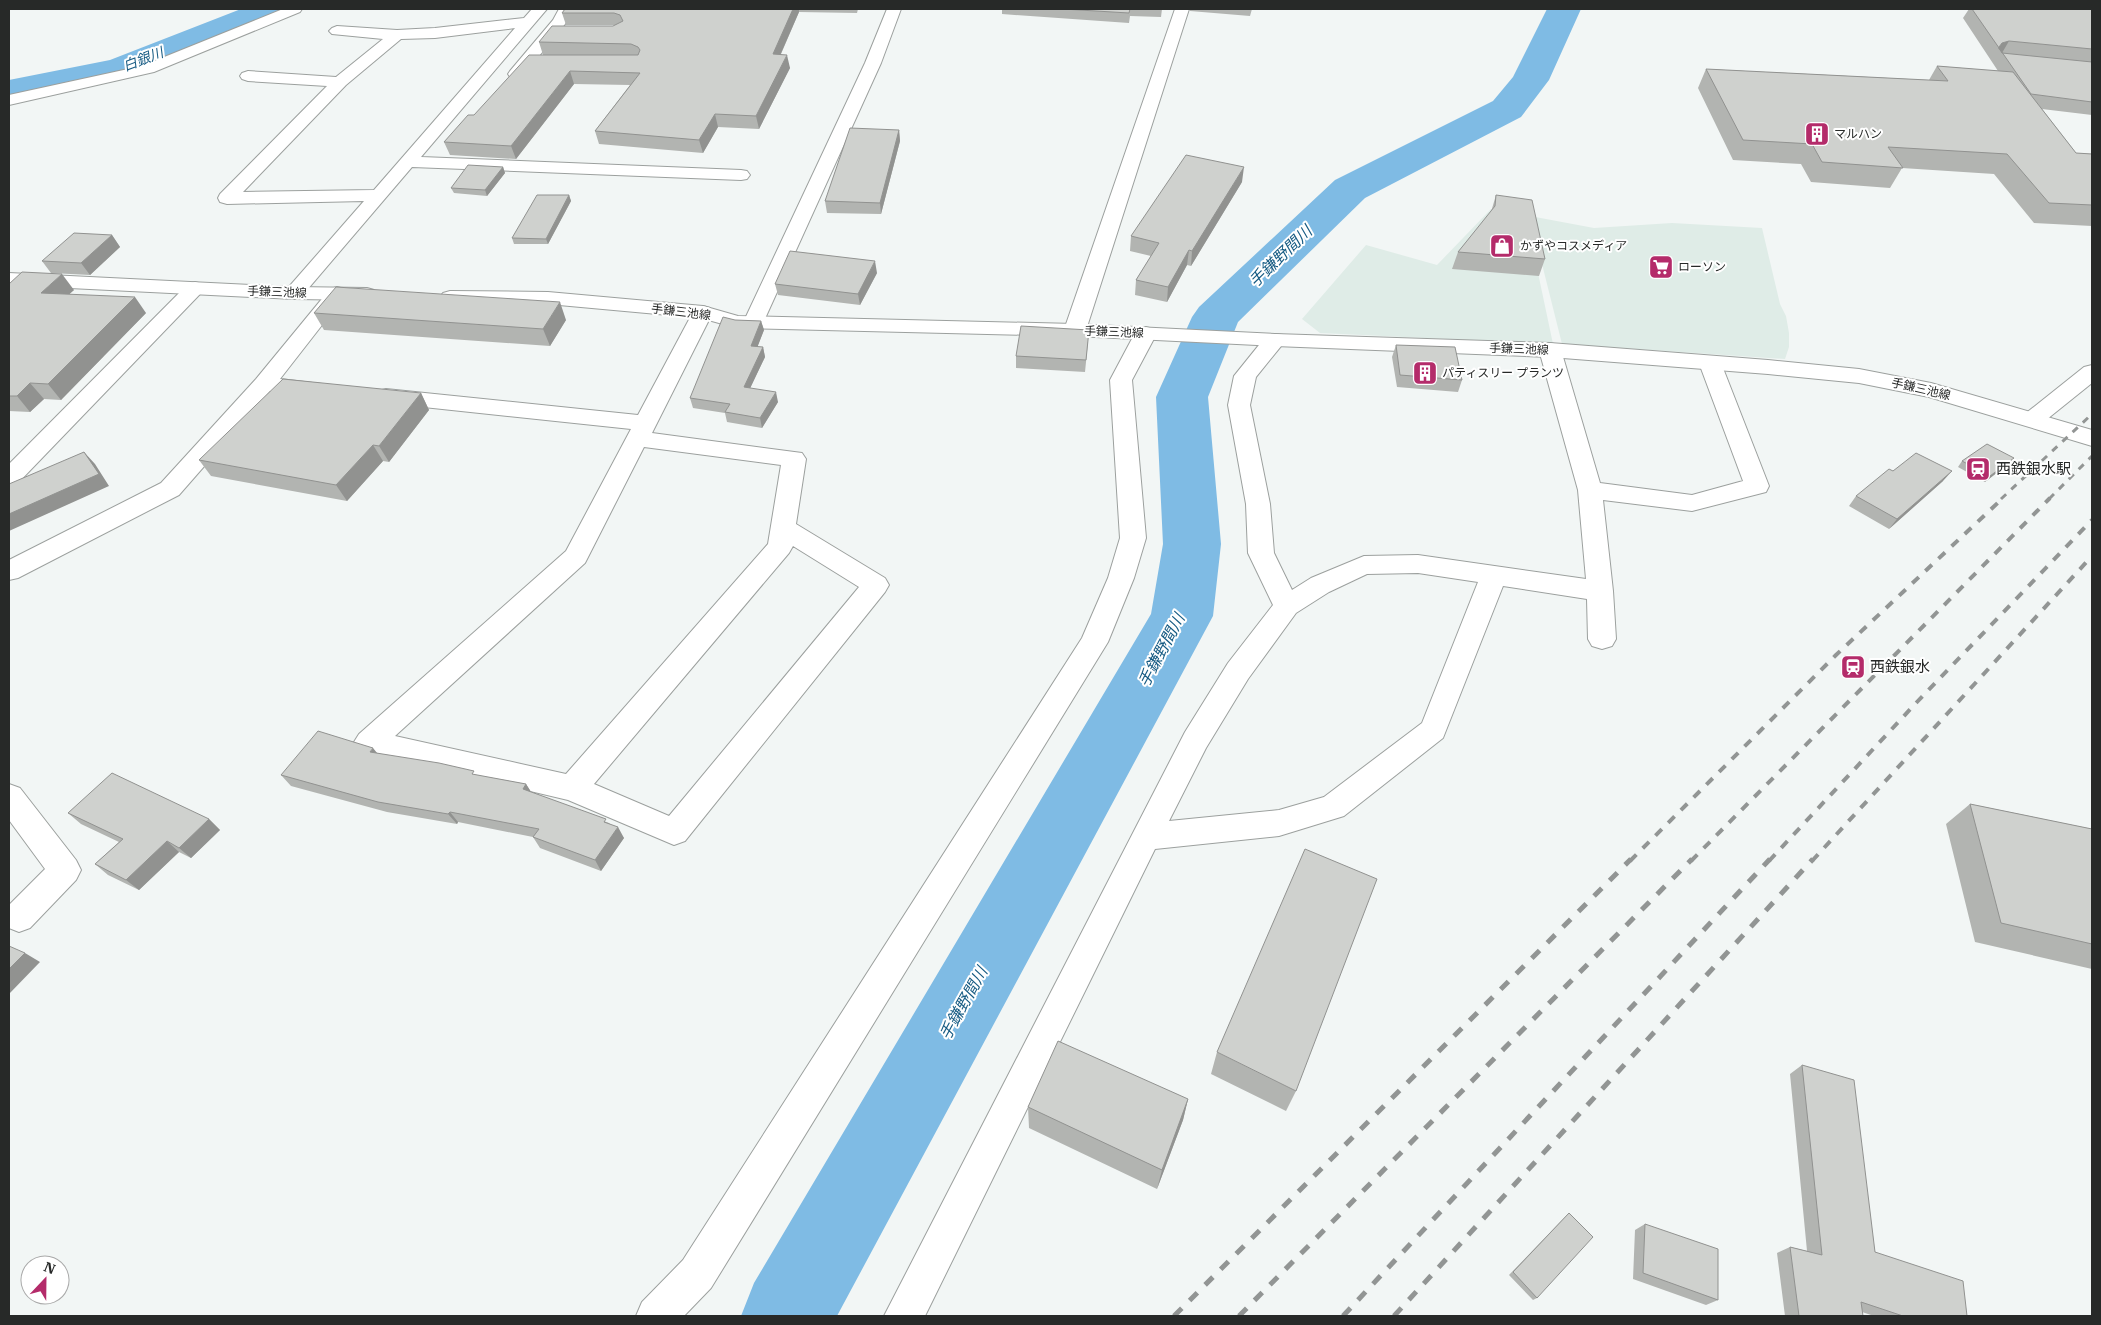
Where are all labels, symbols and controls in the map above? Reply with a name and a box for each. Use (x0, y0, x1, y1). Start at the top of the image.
water label: 白銀川 (120, 42, 168, 75)
building icon: マルハン (1804, 121, 1830, 147)
place label: マルハン (1834, 126, 1882, 141)
water label: 手鎌野間川 (1244, 220, 1317, 291)
shop icon: かずやコスメディア (1489, 233, 1515, 259)
place label: かずやコスメディア (1520, 238, 1627, 253)
supermarket icon: ローソン (1648, 254, 1674, 280)
place label: ローソン (1678, 259, 1726, 274)
street label: 手鎌三池線 (247, 283, 307, 300)
street label: 手鎌三池線 (650, 300, 712, 323)
street label: 手鎌三池線 (1084, 323, 1144, 340)
street label: 手鎌三池線 (1489, 340, 1549, 357)
building icon: パティスリー プランツ (1412, 360, 1438, 386)
place label: パティスリー プランツ (1442, 365, 1564, 380)
street label: 手鎌三池線 (1890, 374, 1952, 403)
station icon: 西鉄銀水駅 (1965, 456, 1991, 482)
place label: 西鉄銀水駅 (1996, 459, 2071, 478)
water label: 手鎌野間川 (1133, 608, 1190, 690)
station icon: 西鉄銀水 (1840, 654, 1866, 680)
place label: 西鉄銀水 (1870, 657, 1930, 676)
water label: 手鎌野間川 (935, 961, 992, 1043)
north arrow (20, 1255, 70, 1305)
text: N (41, 1258, 58, 1278)

